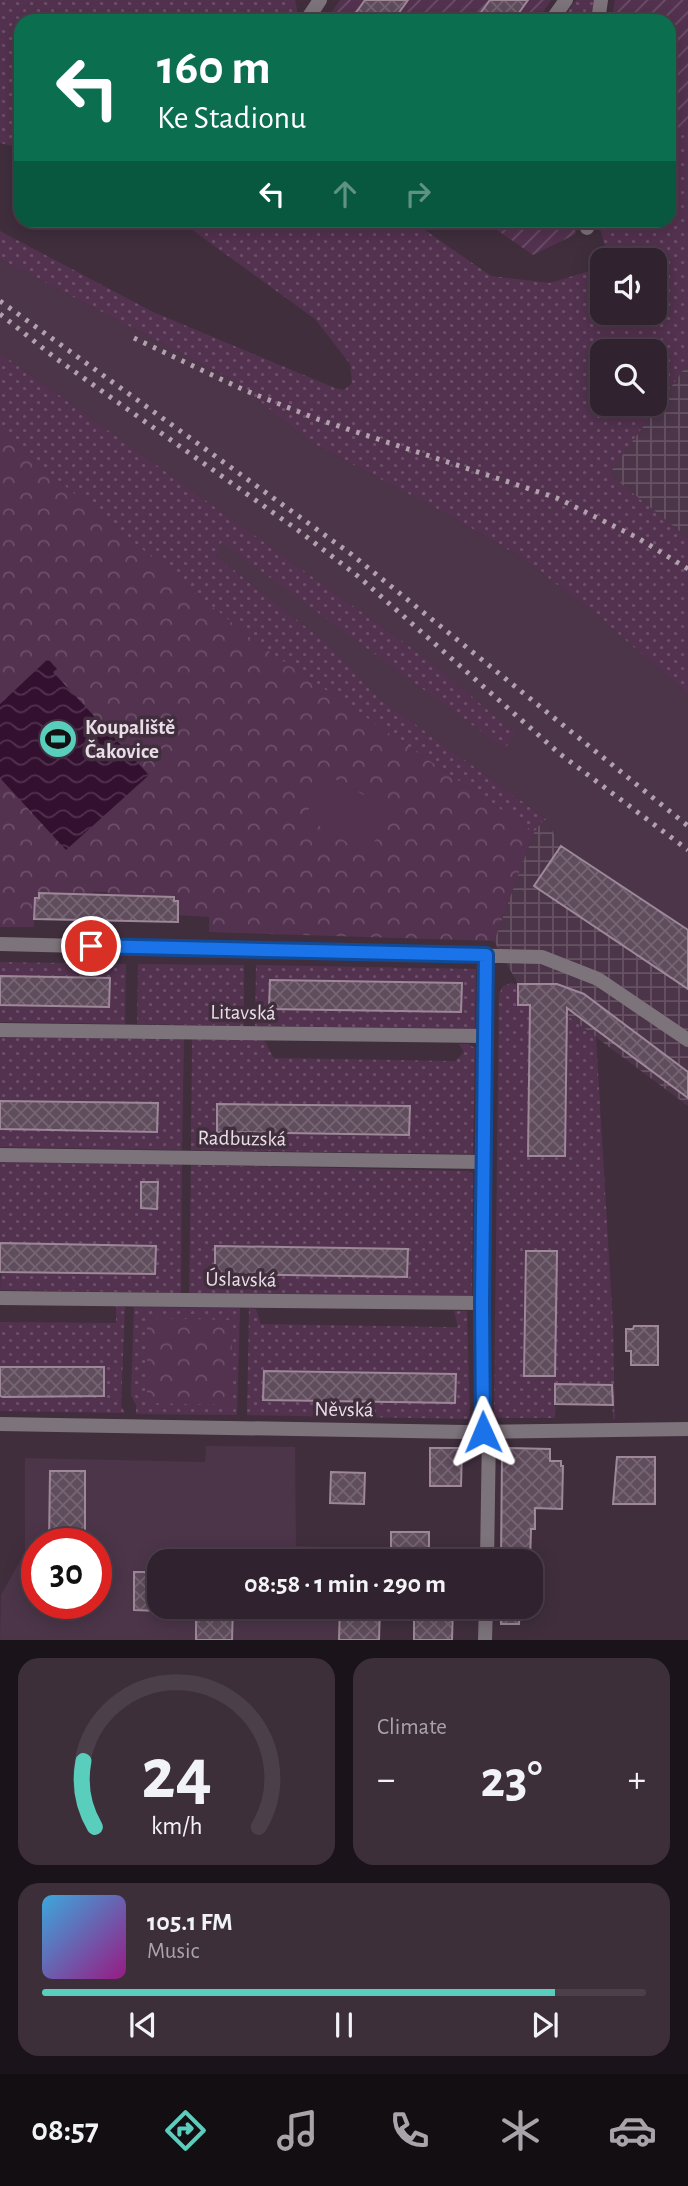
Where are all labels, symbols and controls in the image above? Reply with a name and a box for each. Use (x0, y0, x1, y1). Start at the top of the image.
icon: left (42, 42, 133, 133)
text: 160 m (157, 44, 271, 93)
text: Ke Stadionu (157, 102, 306, 134)
icon: left (253, 175, 291, 213)
icon: ahead (326, 175, 364, 213)
icon: right (399, 175, 437, 213)
map controls (590, 248, 667, 416)
button: sound (590, 248, 667, 325)
button: search (590, 339, 667, 416)
place label: Koupaliště Čakovice (85, 717, 175, 762)
sports icon: Koupaliště Čakovice (37, 718, 79, 760)
pin (61, 916, 121, 976)
icon: arrive (72, 927, 110, 965)
street label: Litavská (210, 1001, 276, 1024)
street label: Radbuzská (198, 1127, 287, 1150)
street label: Úslavská (205, 1266, 277, 1291)
position arrow (446, 1395, 520, 1469)
street label: Něvská (314, 1398, 374, 1421)
speed limit sign: 30 (21, 1528, 112, 1619)
text: 08:58 · 1 min · 290 m (244, 1571, 446, 1597)
text: Climate (377, 1716, 447, 1739)
text: 24 (141, 1740, 212, 1813)
text: 23° (480, 1754, 543, 1806)
text: − (377, 1761, 395, 1799)
text: + (628, 1761, 646, 1799)
text: km/h (151, 1814, 202, 1839)
text: 105.1 FM (147, 1909, 233, 1935)
text: Music (147, 1940, 199, 1963)
icon: previous (124, 2006, 162, 2044)
icon: pause (325, 2006, 363, 2044)
icon: next (526, 2006, 564, 2044)
icon: directions (161, 2106, 210, 2155)
icon: music (273, 2106, 322, 2155)
icon: phone (385, 2106, 434, 2155)
icon: climate (496, 2106, 545, 2155)
icon: car (608, 2106, 657, 2155)
text: 08:57 (31, 2114, 99, 2146)

